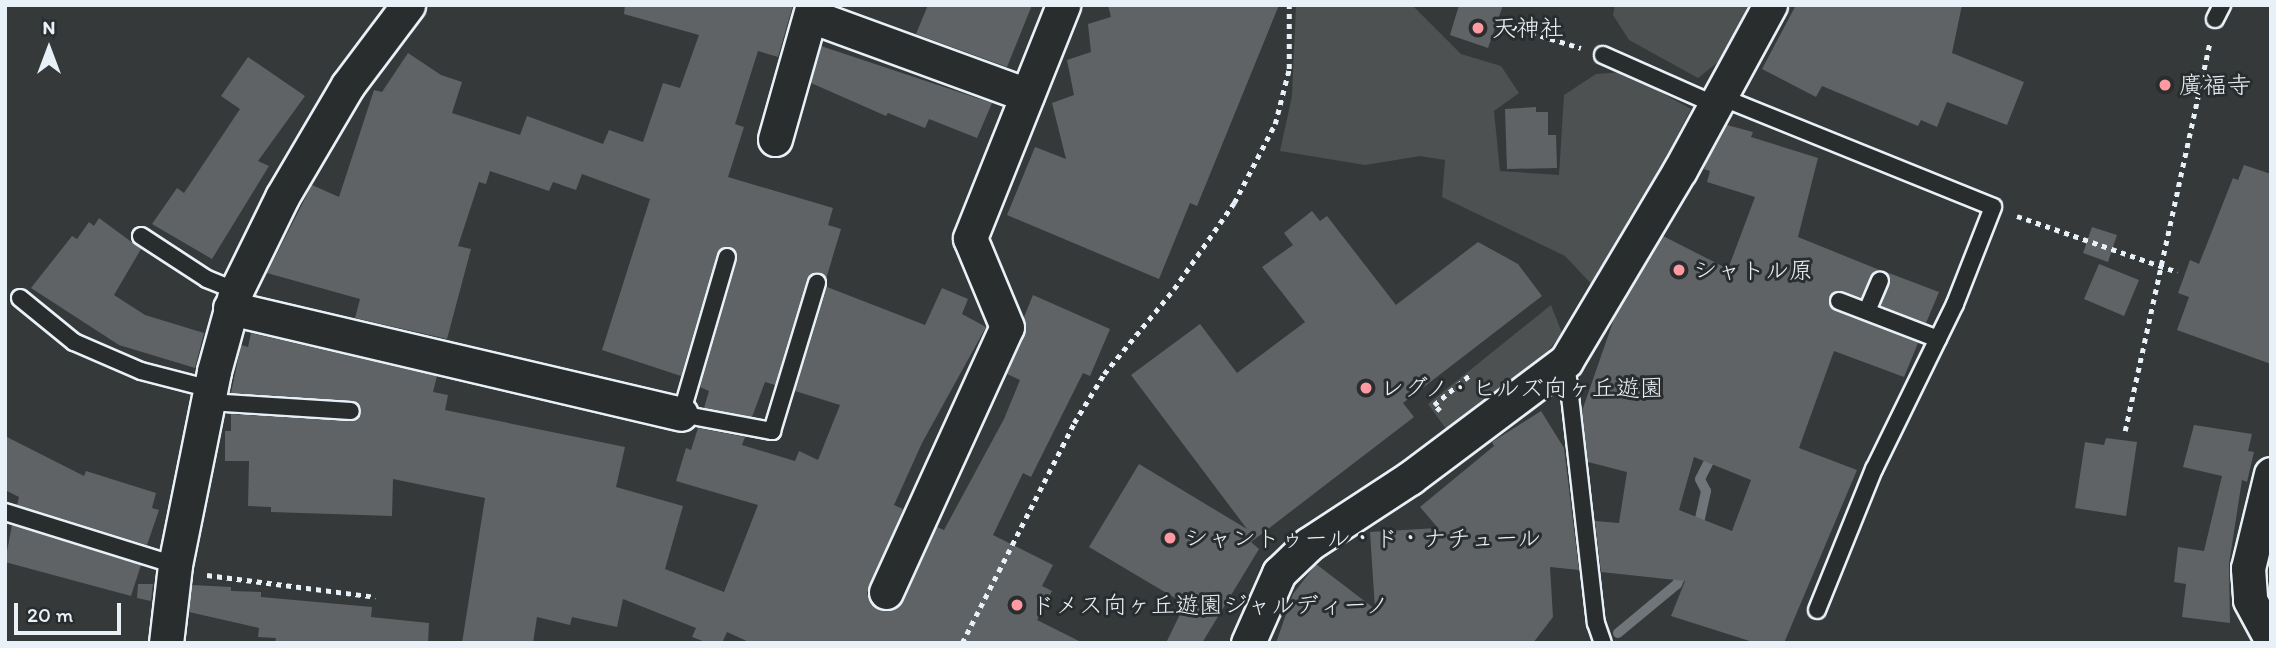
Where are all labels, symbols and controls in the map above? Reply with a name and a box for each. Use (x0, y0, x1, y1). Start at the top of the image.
north arrow (14, 14, 84, 84)
place label: 天神社 (1492, 14, 1564, 42)
text: N (43, 16, 55, 39)
marker: 天神社 (1470, 20, 1486, 36)
place label: 廣福寺 (2179, 71, 2251, 99)
marker: 廣福寺 (2157, 77, 2173, 93)
place label: シャトル原 (1693, 256, 1813, 284)
marker: シャトル原 (1671, 262, 1687, 278)
place label: レグノ・ヒルズ向ヶ丘遊園 (1380, 374, 1668, 402)
marker: レグノ・ヒルズ向ヶ丘遊園 (1358, 380, 1374, 396)
place label: シャントゥール・ド・ナチュール (1184, 524, 1544, 552)
marker: シャントゥール・ド・ナチュール (1162, 530, 1178, 546)
scale bar (18, 588, 124, 632)
place label: ドメス向ヶ丘遊園ジャルディーノ (1031, 591, 1391, 619)
marker: ドメス向ヶ丘遊園ジャルディーノ (1009, 597, 1025, 613)
text: 20 m (27, 602, 73, 627)

